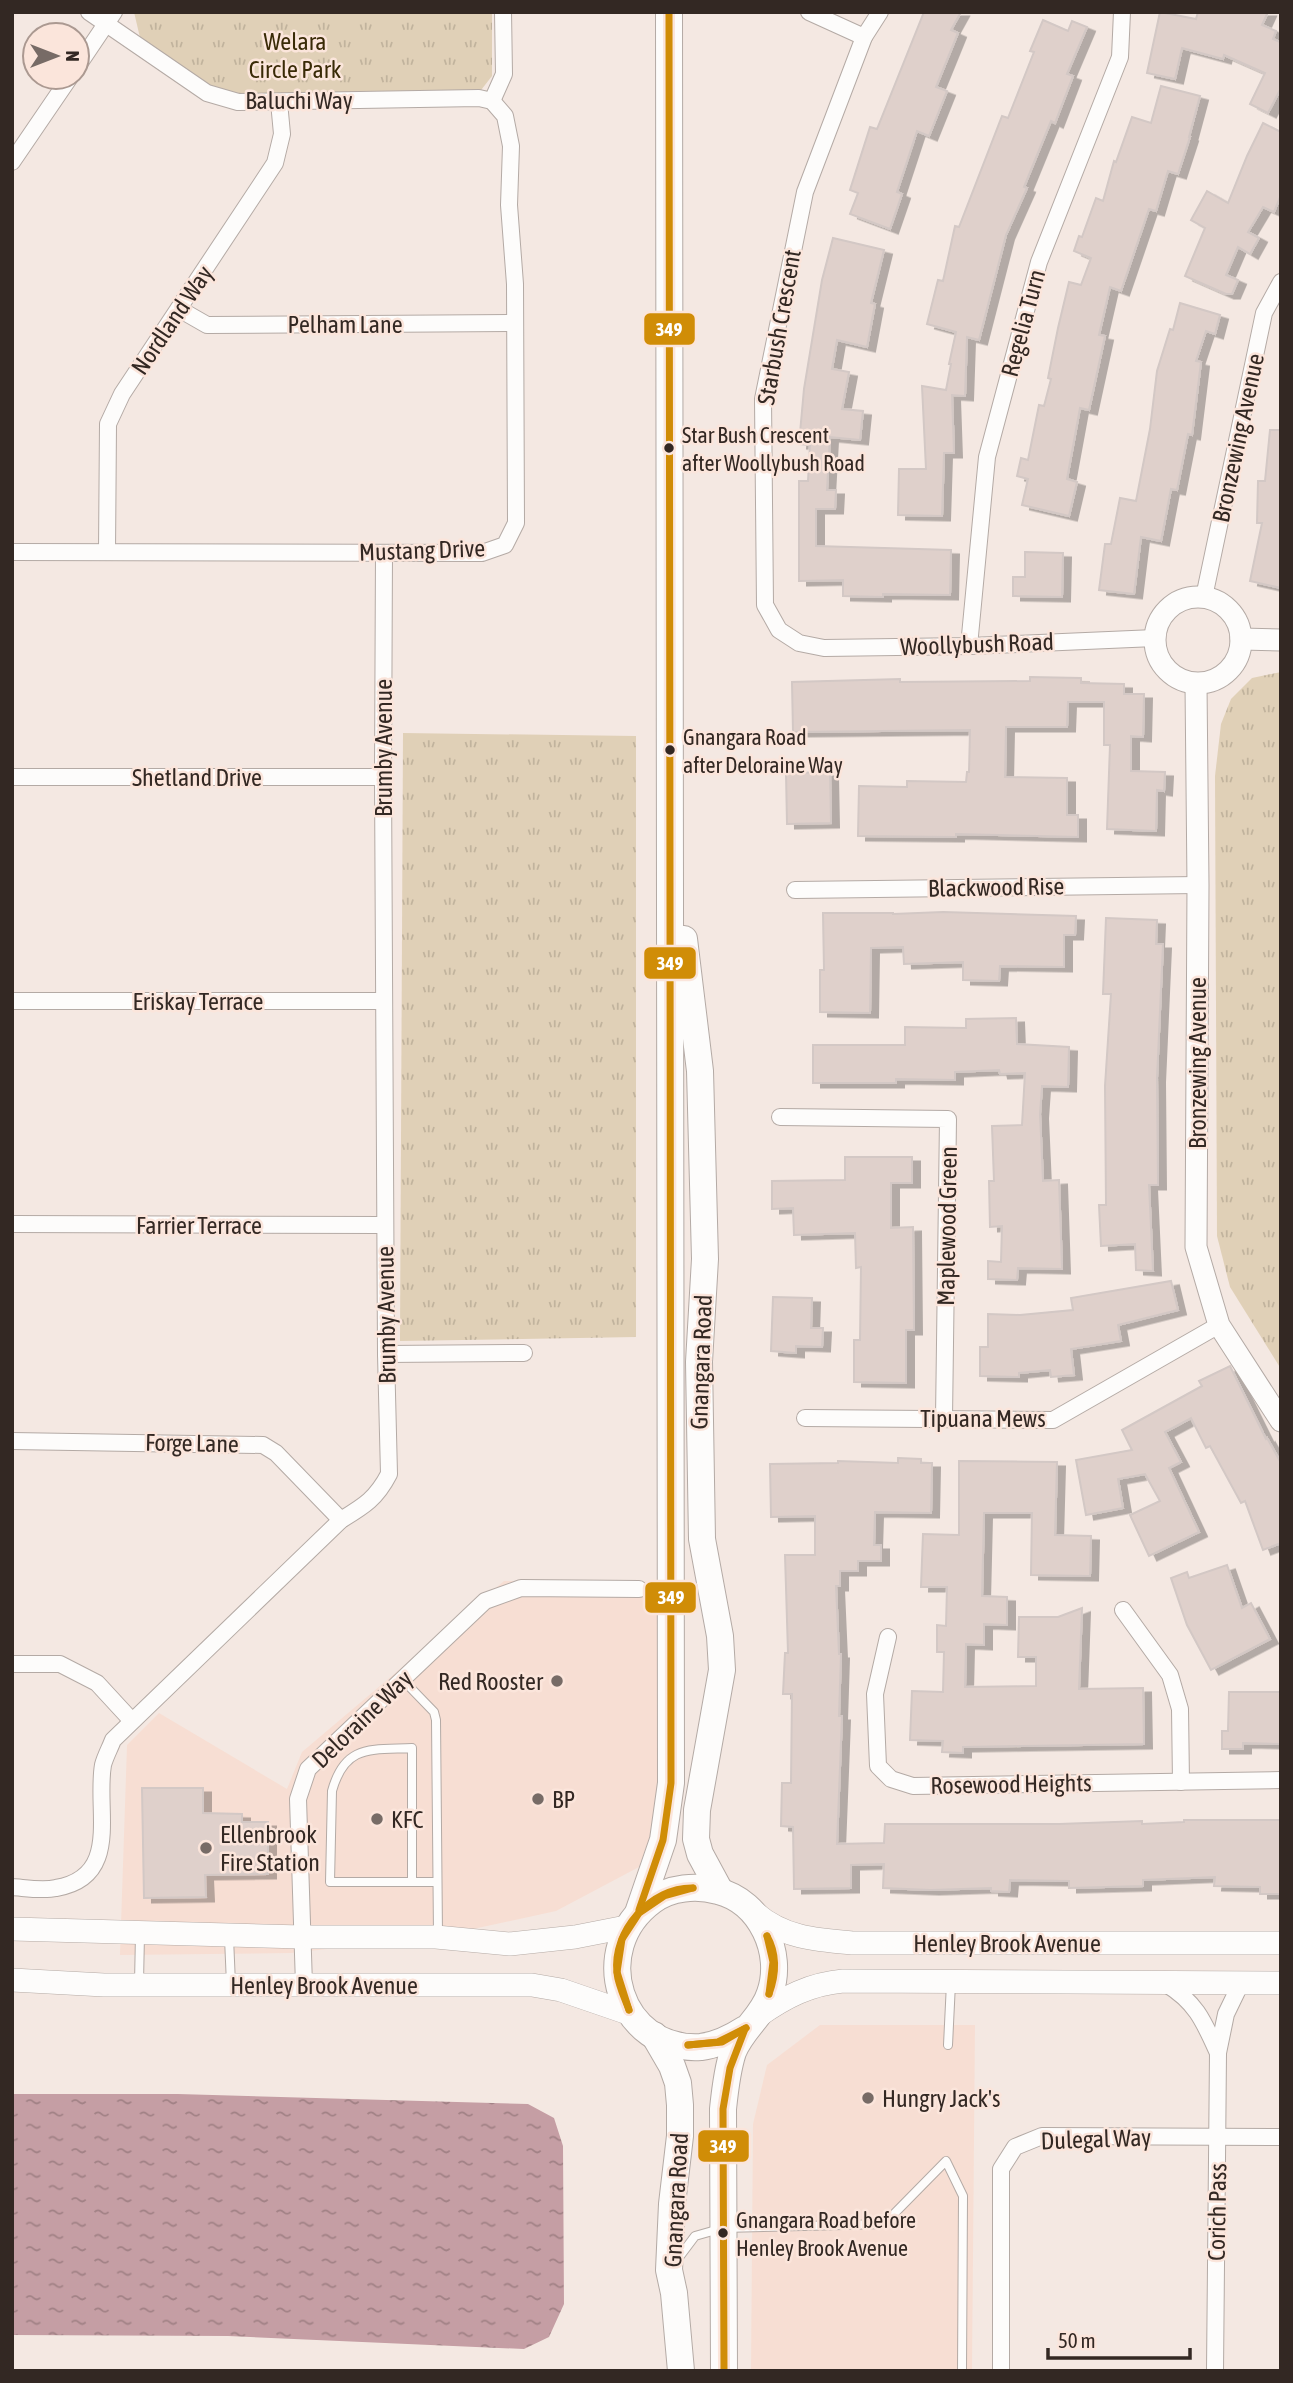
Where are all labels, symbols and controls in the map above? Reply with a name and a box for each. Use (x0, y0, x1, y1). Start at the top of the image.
north arrow (21, 21, 91, 91)
park label: Welara Circle Park (249, 28, 342, 83)
text: N (62, 50, 84, 62)
street label: Baluchi Way (245, 87, 353, 114)
street label: Starbush Crescent (752, 247, 806, 407)
street label: Nordland Way (126, 260, 218, 380)
street label: Regelia Turn (996, 267, 1050, 379)
street label: Pelham Lane (287, 311, 403, 338)
line badge: 349 (643, 312, 696, 346)
text: 349 (656, 318, 682, 340)
street label: Bronzewing Avenue (1207, 351, 1269, 525)
place label: Star Bush Crescent after Woollybush Road (682, 422, 865, 476)
marker: Star Bush Crescent after Woollybush Road (662, 441, 676, 455)
street label: Mustang Drive (359, 534, 485, 566)
street label: Woollybush Road (900, 628, 1054, 660)
street label: Brumby Avenue (370, 679, 397, 817)
place label: Gnangara Road after Deloraine Way (683, 724, 843, 778)
marker: Gnangara Road after Deloraine Way (663, 743, 677, 757)
street label: Shetland Drive (132, 764, 262, 791)
street label: Blackwood Rise (928, 872, 1064, 902)
line badge: 349 (643, 946, 697, 980)
text: 349 (657, 952, 683, 974)
street label: Bronzewing Avenue (1184, 977, 1211, 1149)
street label: Eriskay Terrace (133, 988, 263, 1015)
street label: Maplewood Green (932, 1146, 962, 1306)
street label: Farrier Terrace (136, 1212, 262, 1239)
street label: Brumby Avenue (371, 1246, 401, 1384)
street label: Gnangara Road (685, 1294, 717, 1430)
street label: Tipuana Mews (920, 1405, 1046, 1432)
street label: Forge Lane (145, 1429, 239, 1457)
line badge: 349 (644, 1581, 697, 1614)
text: 349 (658, 1586, 684, 1608)
street label: Deloraine Way (306, 1665, 418, 1773)
place label: Red Rooster (438, 1668, 544, 1695)
marker: Red Rooster (549, 1673, 565, 1689)
street label: Rosewood Heights (930, 1769, 1092, 1799)
place label: BP (552, 1786, 575, 1813)
marker: BP (530, 1791, 546, 1807)
place label: KFC (391, 1806, 423, 1833)
marker: KFC (369, 1811, 385, 1827)
place label: Ellenbrook Fire Station (220, 1821, 320, 1876)
marker: Ellenbrook Fire Station (198, 1840, 214, 1856)
street label: Henley Brook Avenue (913, 1930, 1101, 1957)
street label: Henley Brook Avenue (230, 1972, 418, 1999)
place label: Hungry Jack's (882, 2085, 1000, 2112)
marker: Hungry Jack's (860, 2090, 876, 2106)
street label: Dulegal Way (1040, 2124, 1152, 2154)
line badge: 349 (697, 2129, 750, 2163)
street label: Gnangara Road (659, 2132, 693, 2268)
text: 349 (710, 2135, 736, 2157)
street label: Corich Pass (1203, 2163, 1231, 2261)
place label: Gnangara Road before Henley Brook Avenue (736, 2207, 916, 2261)
marker: Gnangara Road before Henley Brook Avenue (716, 2226, 730, 2240)
scale bar (1048, 2316, 1190, 2360)
text: 50 m (1058, 2328, 1096, 2352)

